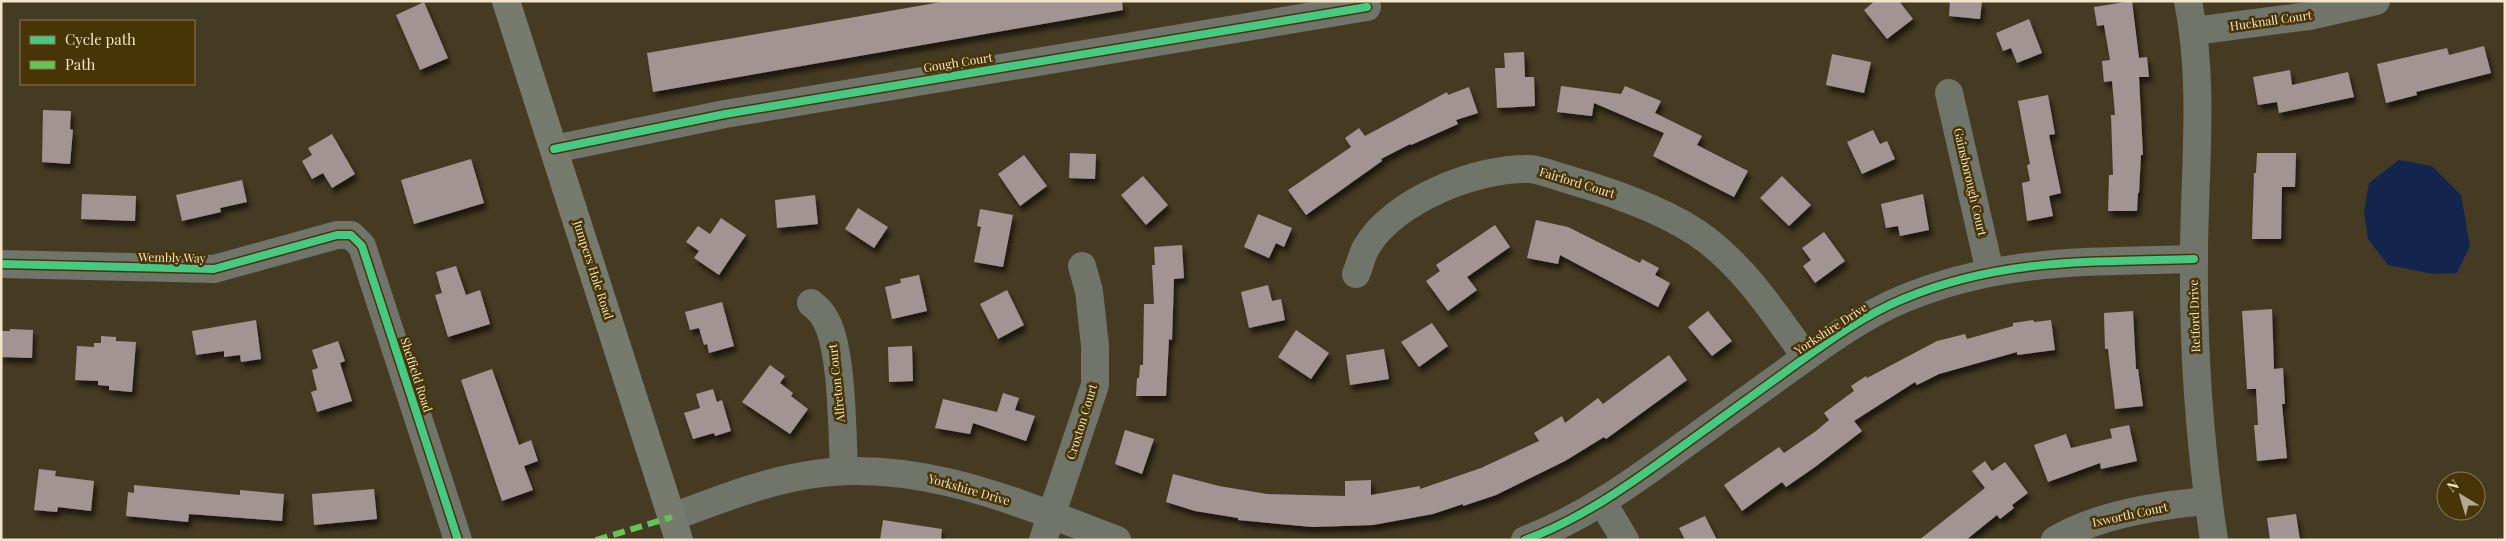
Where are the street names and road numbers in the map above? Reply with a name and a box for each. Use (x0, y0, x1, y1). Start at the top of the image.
street label: Hucknall Court (2229, 6, 2314, 34)
street label: Gough Court (922, 49, 994, 75)
street label: Gainsborough Court (1951, 126, 1991, 238)
street label: Fairford Court (1538, 163, 1618, 201)
street label: Jumpers Hole Road (570, 217, 617, 321)
street label: Wembly Way (137, 248, 206, 266)
street label: Retford Drive (2185, 279, 2203, 353)
street label: Yorkshire Drive (1790, 299, 1870, 358)
street label: Sheffield Road (397, 335, 437, 414)
street label: Alfreton Court (824, 342, 848, 424)
street label: Croxton Court (1062, 381, 1100, 461)
street label: Yorkshire Drive (926, 469, 1012, 508)
street label: Ixworth Court (2090, 498, 2170, 530)

